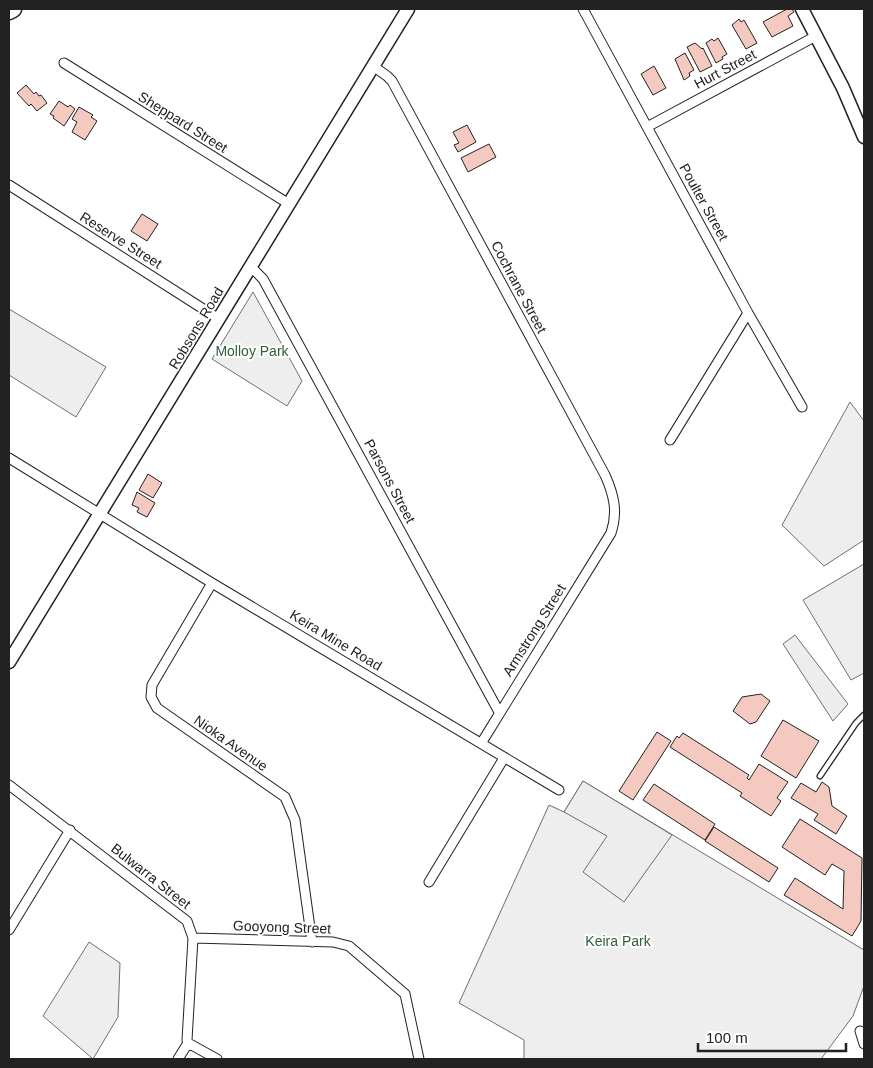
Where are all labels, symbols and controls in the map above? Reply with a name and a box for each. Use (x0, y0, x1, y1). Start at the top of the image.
street label: Hurt Street (691, 46, 759, 92)
street label: Sheppard Street (136, 88, 231, 156)
street label: Poulter Street (676, 161, 732, 243)
street label: Reserve Street (77, 208, 165, 272)
street label: Cochrane Street (488, 238, 550, 336)
street label: Robsons Road (165, 284, 227, 372)
park label: Molloy Park (215, 343, 290, 359)
street label: Parsons Street (361, 436, 419, 526)
street label: Armstrong Street (499, 581, 569, 679)
street label: Keira Mine Road (287, 606, 385, 674)
street label: Nioka Avenue (191, 712, 271, 774)
street label: Bulwarra Street (108, 840, 194, 912)
street label: Gooyong Street (233, 917, 331, 937)
park label: Keira Park (585, 933, 652, 949)
scale bar (698, 1020, 846, 1052)
text: 100 m (706, 1029, 748, 1046)

